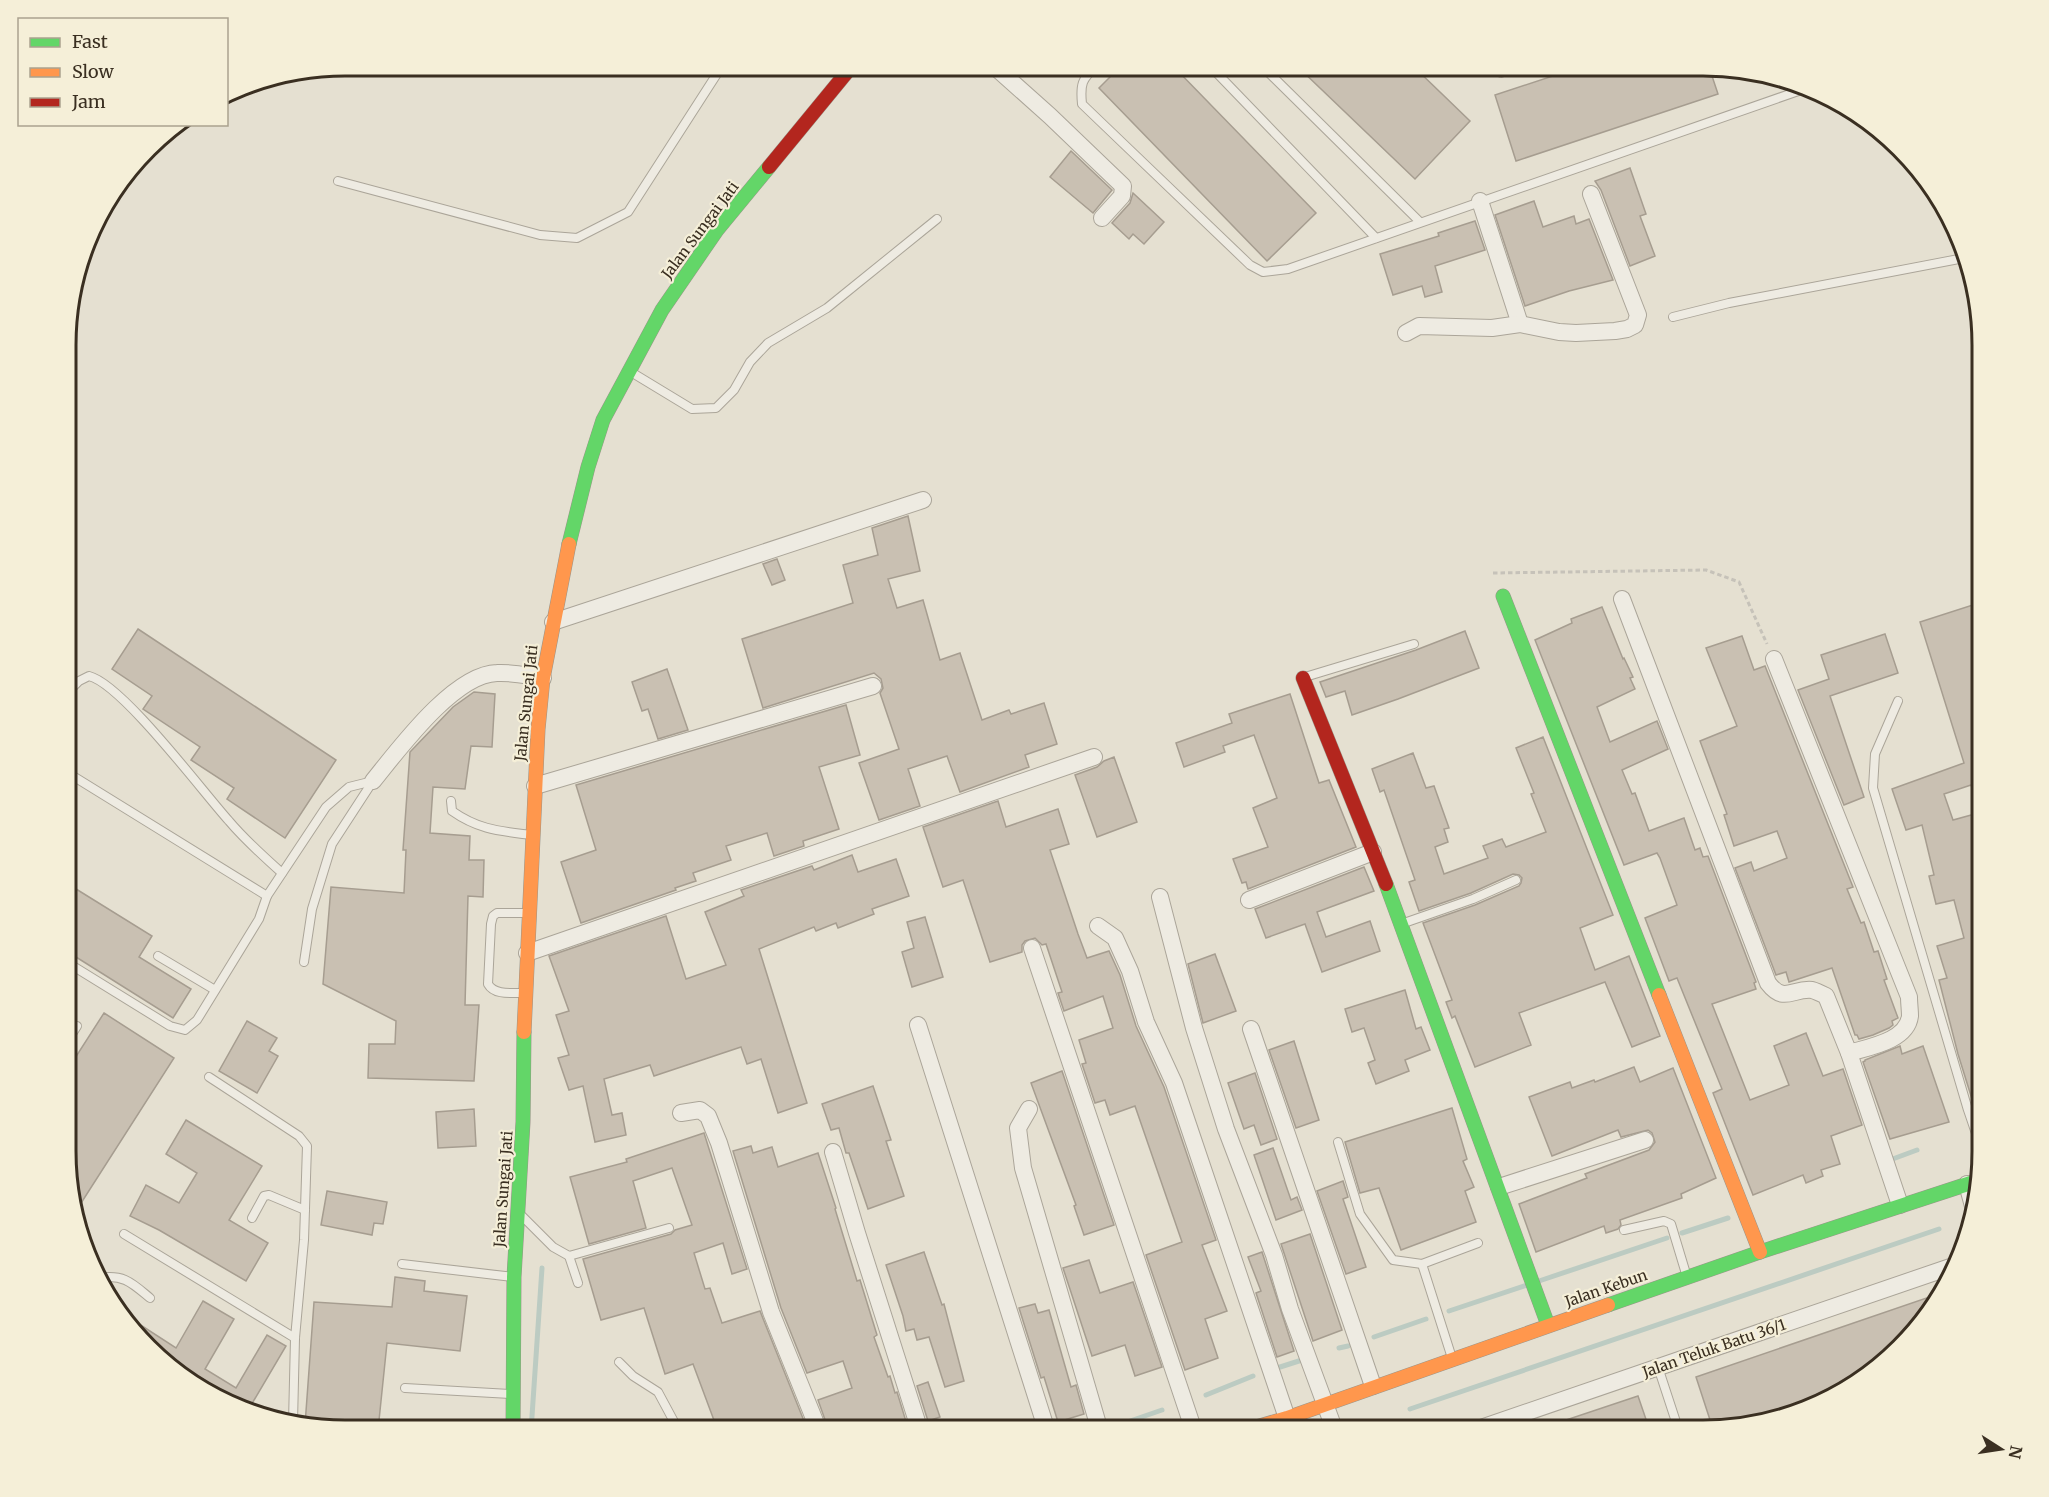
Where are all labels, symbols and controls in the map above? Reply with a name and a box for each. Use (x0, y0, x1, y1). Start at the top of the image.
legend (18, 18, 228, 126)
text: Fast (72, 30, 108, 53)
text: Slow (72, 60, 115, 83)
text: Jam (71, 90, 106, 113)
street label: Jalan Sungai Jati (657, 178, 743, 283)
street label: Jalan Sungai Jati (510, 644, 542, 763)
street label: Jalan Sungai Jati (489, 1130, 517, 1249)
street label: Jalan Kebun (1561, 1265, 1650, 1311)
street label: Jalan Teluk Batu 36/1 (1639, 1314, 1788, 1382)
north arrow (1971, 1419, 2031, 1479)
text: N (2005, 1444, 2027, 1461)

